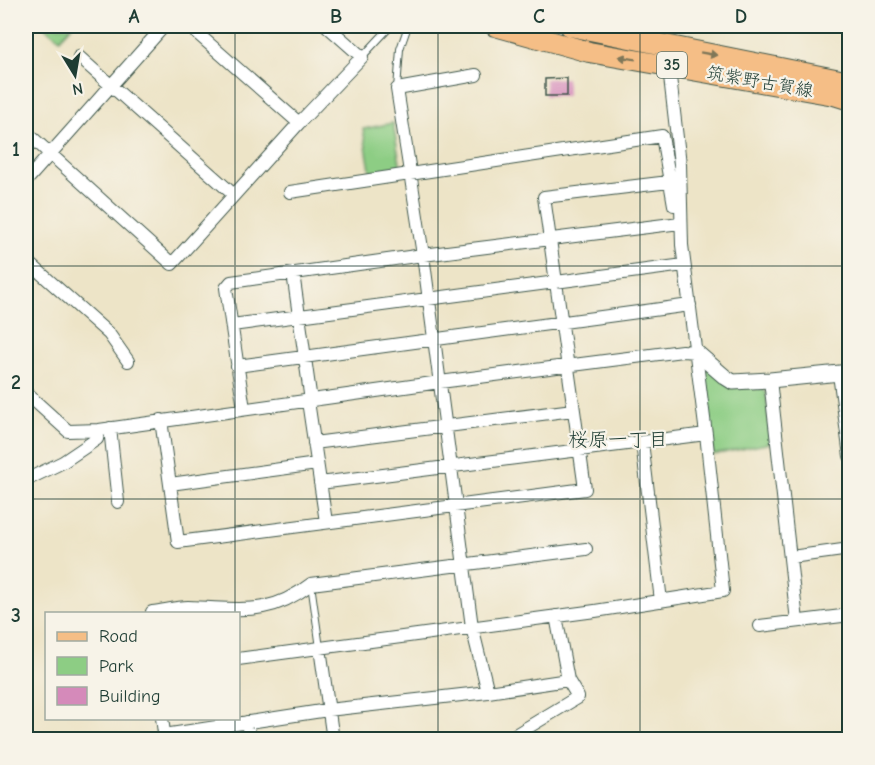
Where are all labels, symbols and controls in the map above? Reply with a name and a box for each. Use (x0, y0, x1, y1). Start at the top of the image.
text: A (128, 5, 140, 28)
text: B (330, 5, 342, 28)
text: C (533, 5, 545, 28)
text: D (735, 5, 747, 28)
north arrow (45, 45, 105, 105)
one-way arrow (700, 50, 719, 59)
road number: 35 (657, 52, 687, 78)
one-way arrow (618, 53, 637, 62)
street label: 筑紫野古賀線 (705, 62, 815, 102)
text: N (71, 79, 85, 99)
text: 1 (12, 138, 20, 161)
text: 2 (11, 371, 21, 394)
district label: 桜原一丁目 (568, 428, 668, 451)
text: 3 (11, 604, 21, 627)
legend (45, 612, 240, 720)
text: Road (99, 626, 138, 647)
text: Park (99, 656, 134, 677)
text: Building (99, 686, 161, 707)

